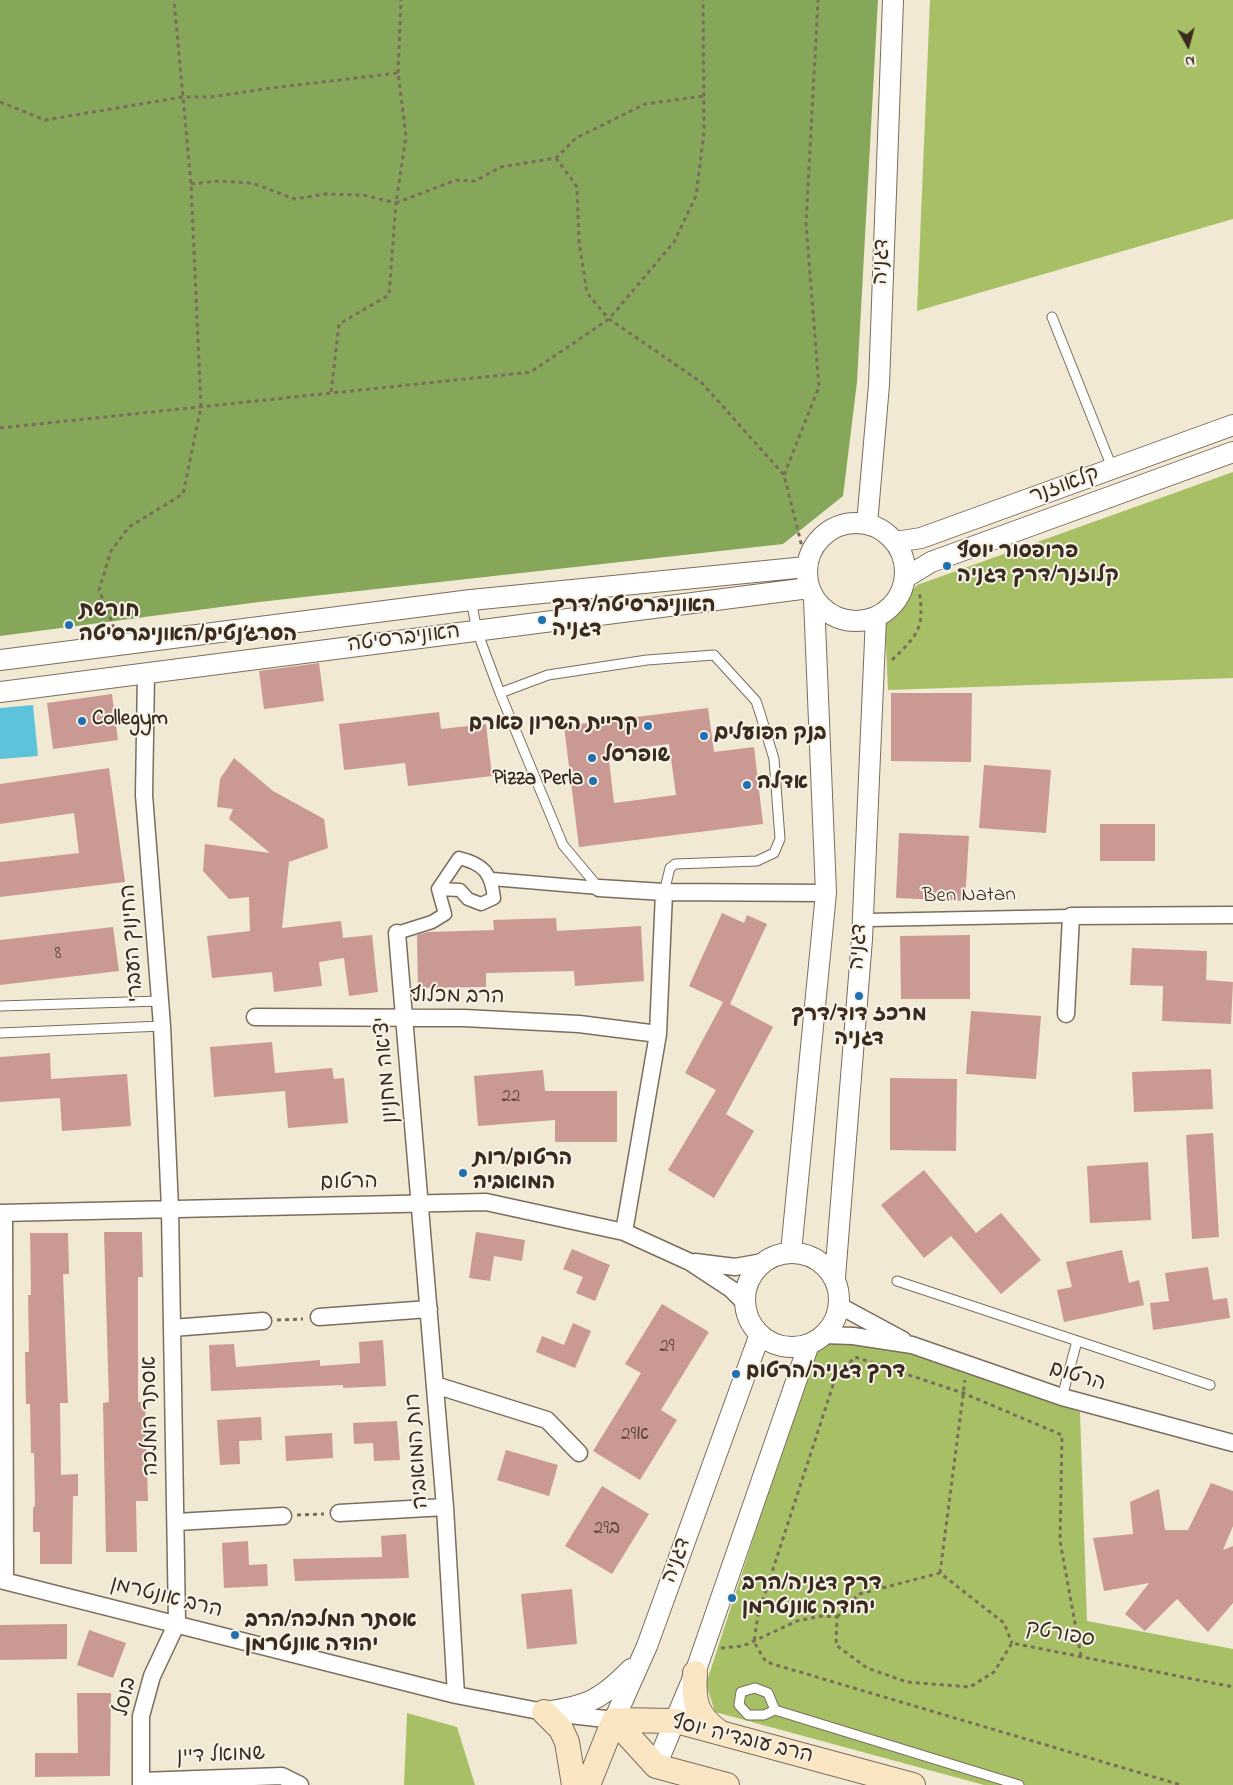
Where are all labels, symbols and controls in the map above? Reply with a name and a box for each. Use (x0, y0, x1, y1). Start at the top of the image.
north arrow (1163, 20, 1213, 70)
text: N (1184, 49, 1196, 71)
street label: דגניה (870, 238, 896, 286)
street label: קלאוזנר (1027, 463, 1103, 511)
place label: פרופסור יוסף קלוזנר/דרך דגניה (957, 541, 1119, 591)
marker: פרופסור יוסף קלוזנר/דרך דגניה (941, 560, 953, 572)
place label: האוניברסיטה/דרך דגניה (552, 595, 716, 645)
place label: חורשת הסרג׳נטים/האוניברסיטה (79, 600, 297, 650)
marker: האוניברסיטה/דרך דגניה (536, 614, 548, 626)
marker: חורשת הסרג׳נטים/האוניברסיטה (63, 619, 75, 631)
street label: האוניברסיטה (346, 621, 462, 659)
place label: Collegym (92, 708, 168, 734)
place label: קריית השרון פארם (469, 713, 638, 739)
marker: Collegym (76, 715, 88, 727)
marker: קריית השרון פארם (642, 720, 654, 732)
place label: בנק הפועלים (714, 723, 827, 749)
marker: בנק הפועלים (698, 730, 710, 742)
place label: שופרסל (602, 745, 670, 771)
marker: שופרסל (586, 752, 598, 764)
place label: Pizza Perla (492, 768, 583, 794)
place label: אדלה (757, 772, 808, 798)
marker: Pizza Perla (587, 775, 599, 787)
marker: אדלה (741, 779, 753, 791)
street label: החינוך העברי (117, 883, 151, 1003)
street label: Ben Natan (922, 884, 1016, 910)
street label: דגניה (846, 923, 874, 971)
house number: 8 (54, 944, 62, 966)
street label: הרב מכלוף (409, 985, 505, 1011)
marker: מרכז דוד/דרך דגניה (853, 990, 865, 1002)
place label: מרכז דוד/דרך דגניה (791, 1004, 927, 1054)
street label: יציאה מחניון (371, 1016, 405, 1124)
house number: 22 (502, 1087, 520, 1109)
place label: הרטום/רות המואביה (473, 1148, 572, 1198)
marker: הרטום/רות המואביה (457, 1167, 469, 1179)
street label: הרטום (320, 1171, 378, 1197)
house number: 29 (659, 1337, 675, 1359)
street label: אסתר המלכה (138, 1356, 166, 1476)
street label: הרטום (1046, 1358, 1108, 1398)
place label: דרך דגניה/הרטום (746, 1361, 906, 1387)
marker: דרך דגניה/הרטום (730, 1368, 742, 1380)
street label: רות המואביה (402, 1392, 436, 1510)
house number: 29א (621, 1425, 649, 1447)
house number: 29ב (594, 1519, 620, 1541)
street label: דגניה (658, 1535, 698, 1587)
street label: הרב אונטרמן (107, 1573, 225, 1625)
place label: דרך דגניה/הרב יהודה אונטרמן (742, 1573, 882, 1623)
marker: דרך דגניה/הרב יהודה אונטרמן (726, 1592, 738, 1604)
place label: אסתר המלכה/הרב יהודה אונטרמן (245, 1610, 417, 1660)
street label: ספורטק (1023, 1617, 1097, 1655)
marker: אסתר המלכה/הרב יהודה אונטרמן (229, 1629, 241, 1641)
street label: בוסל (111, 1675, 143, 1719)
street label: הרב עובדיה יוסף (669, 1711, 815, 1771)
street label: שמואל דיין (176, 1743, 266, 1771)

